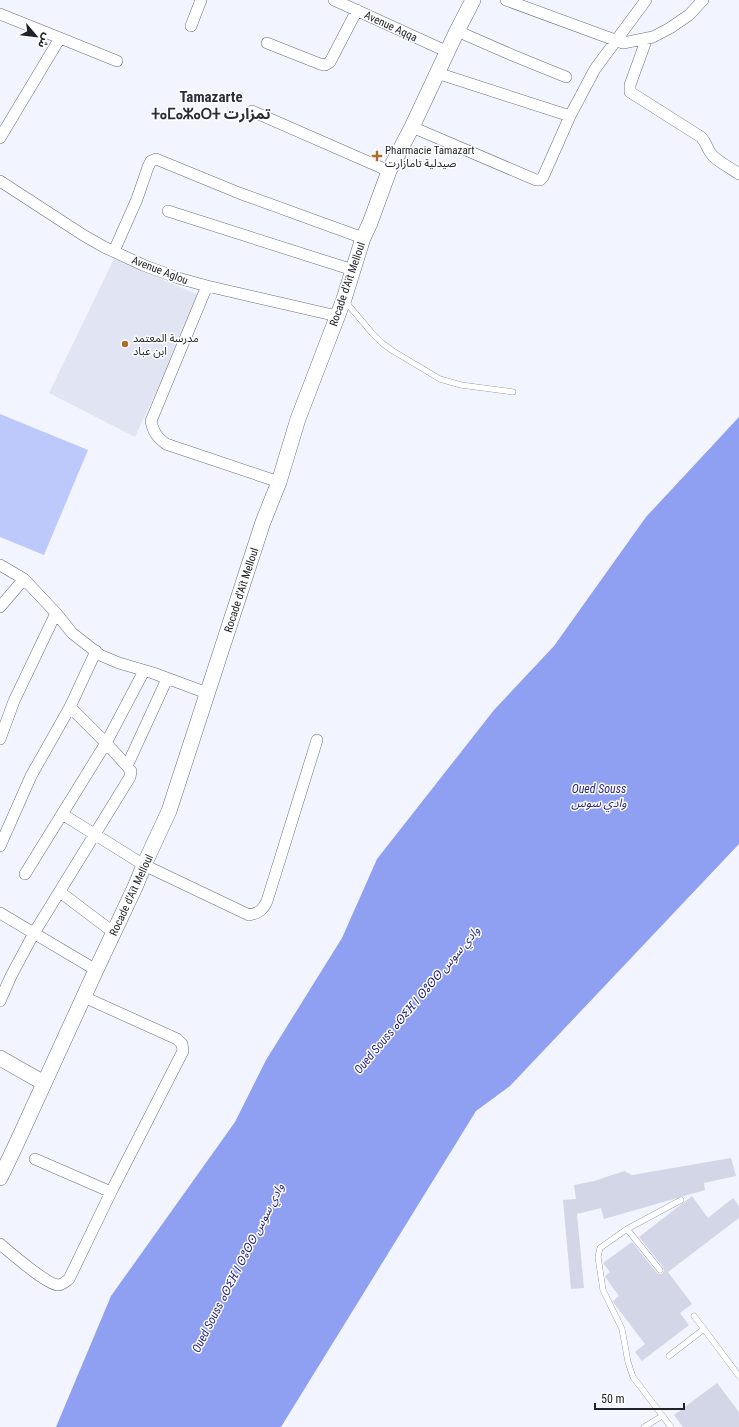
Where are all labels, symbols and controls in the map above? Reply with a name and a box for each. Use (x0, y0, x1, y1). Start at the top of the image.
street label: Avenue Aqqa (362, 9, 419, 44)
north arrow (16, 16, 56, 56)
text: ش (35, 31, 54, 50)
district label: Tamazarte ⵜⴰⵎⴰⵣⴰⵔⵜ تمزارت (151, 88, 271, 123)
place label: Pharmacie Tamazart صيدلية تامازارت (385, 144, 475, 170)
marker: Pharmacie Tamazart صيدلية تامازارت (372, 151, 382, 161)
street label: Rocade d'Aït Melloul (327, 240, 368, 328)
street label: Avenue Aglou (130, 254, 190, 287)
place label: مدرسة المعتمد ابن عباد (133, 332, 199, 358)
marker: مدرسة المعتمد ابن عباد (120, 339, 130, 349)
street label: Rocade d'Aït Melloul (222, 546, 261, 634)
water label: Oued Souss وادي سوس (571, 782, 627, 813)
street label: Rocade d'Aït Melloul (107, 853, 156, 938)
water label: Oued Souss ⴰⵙⵉⴼ ⵏ ⵙⵓⵙⵙ وادي سوس (351, 923, 485, 1078)
water label: Oued Souss ⴰⵙⵉⴼ ⵏ ⵙⵓⵙⵙ وادي سوس (189, 1181, 290, 1356)
scale bar (595, 1385, 684, 1411)
text: 50 m (601, 1392, 625, 1406)

